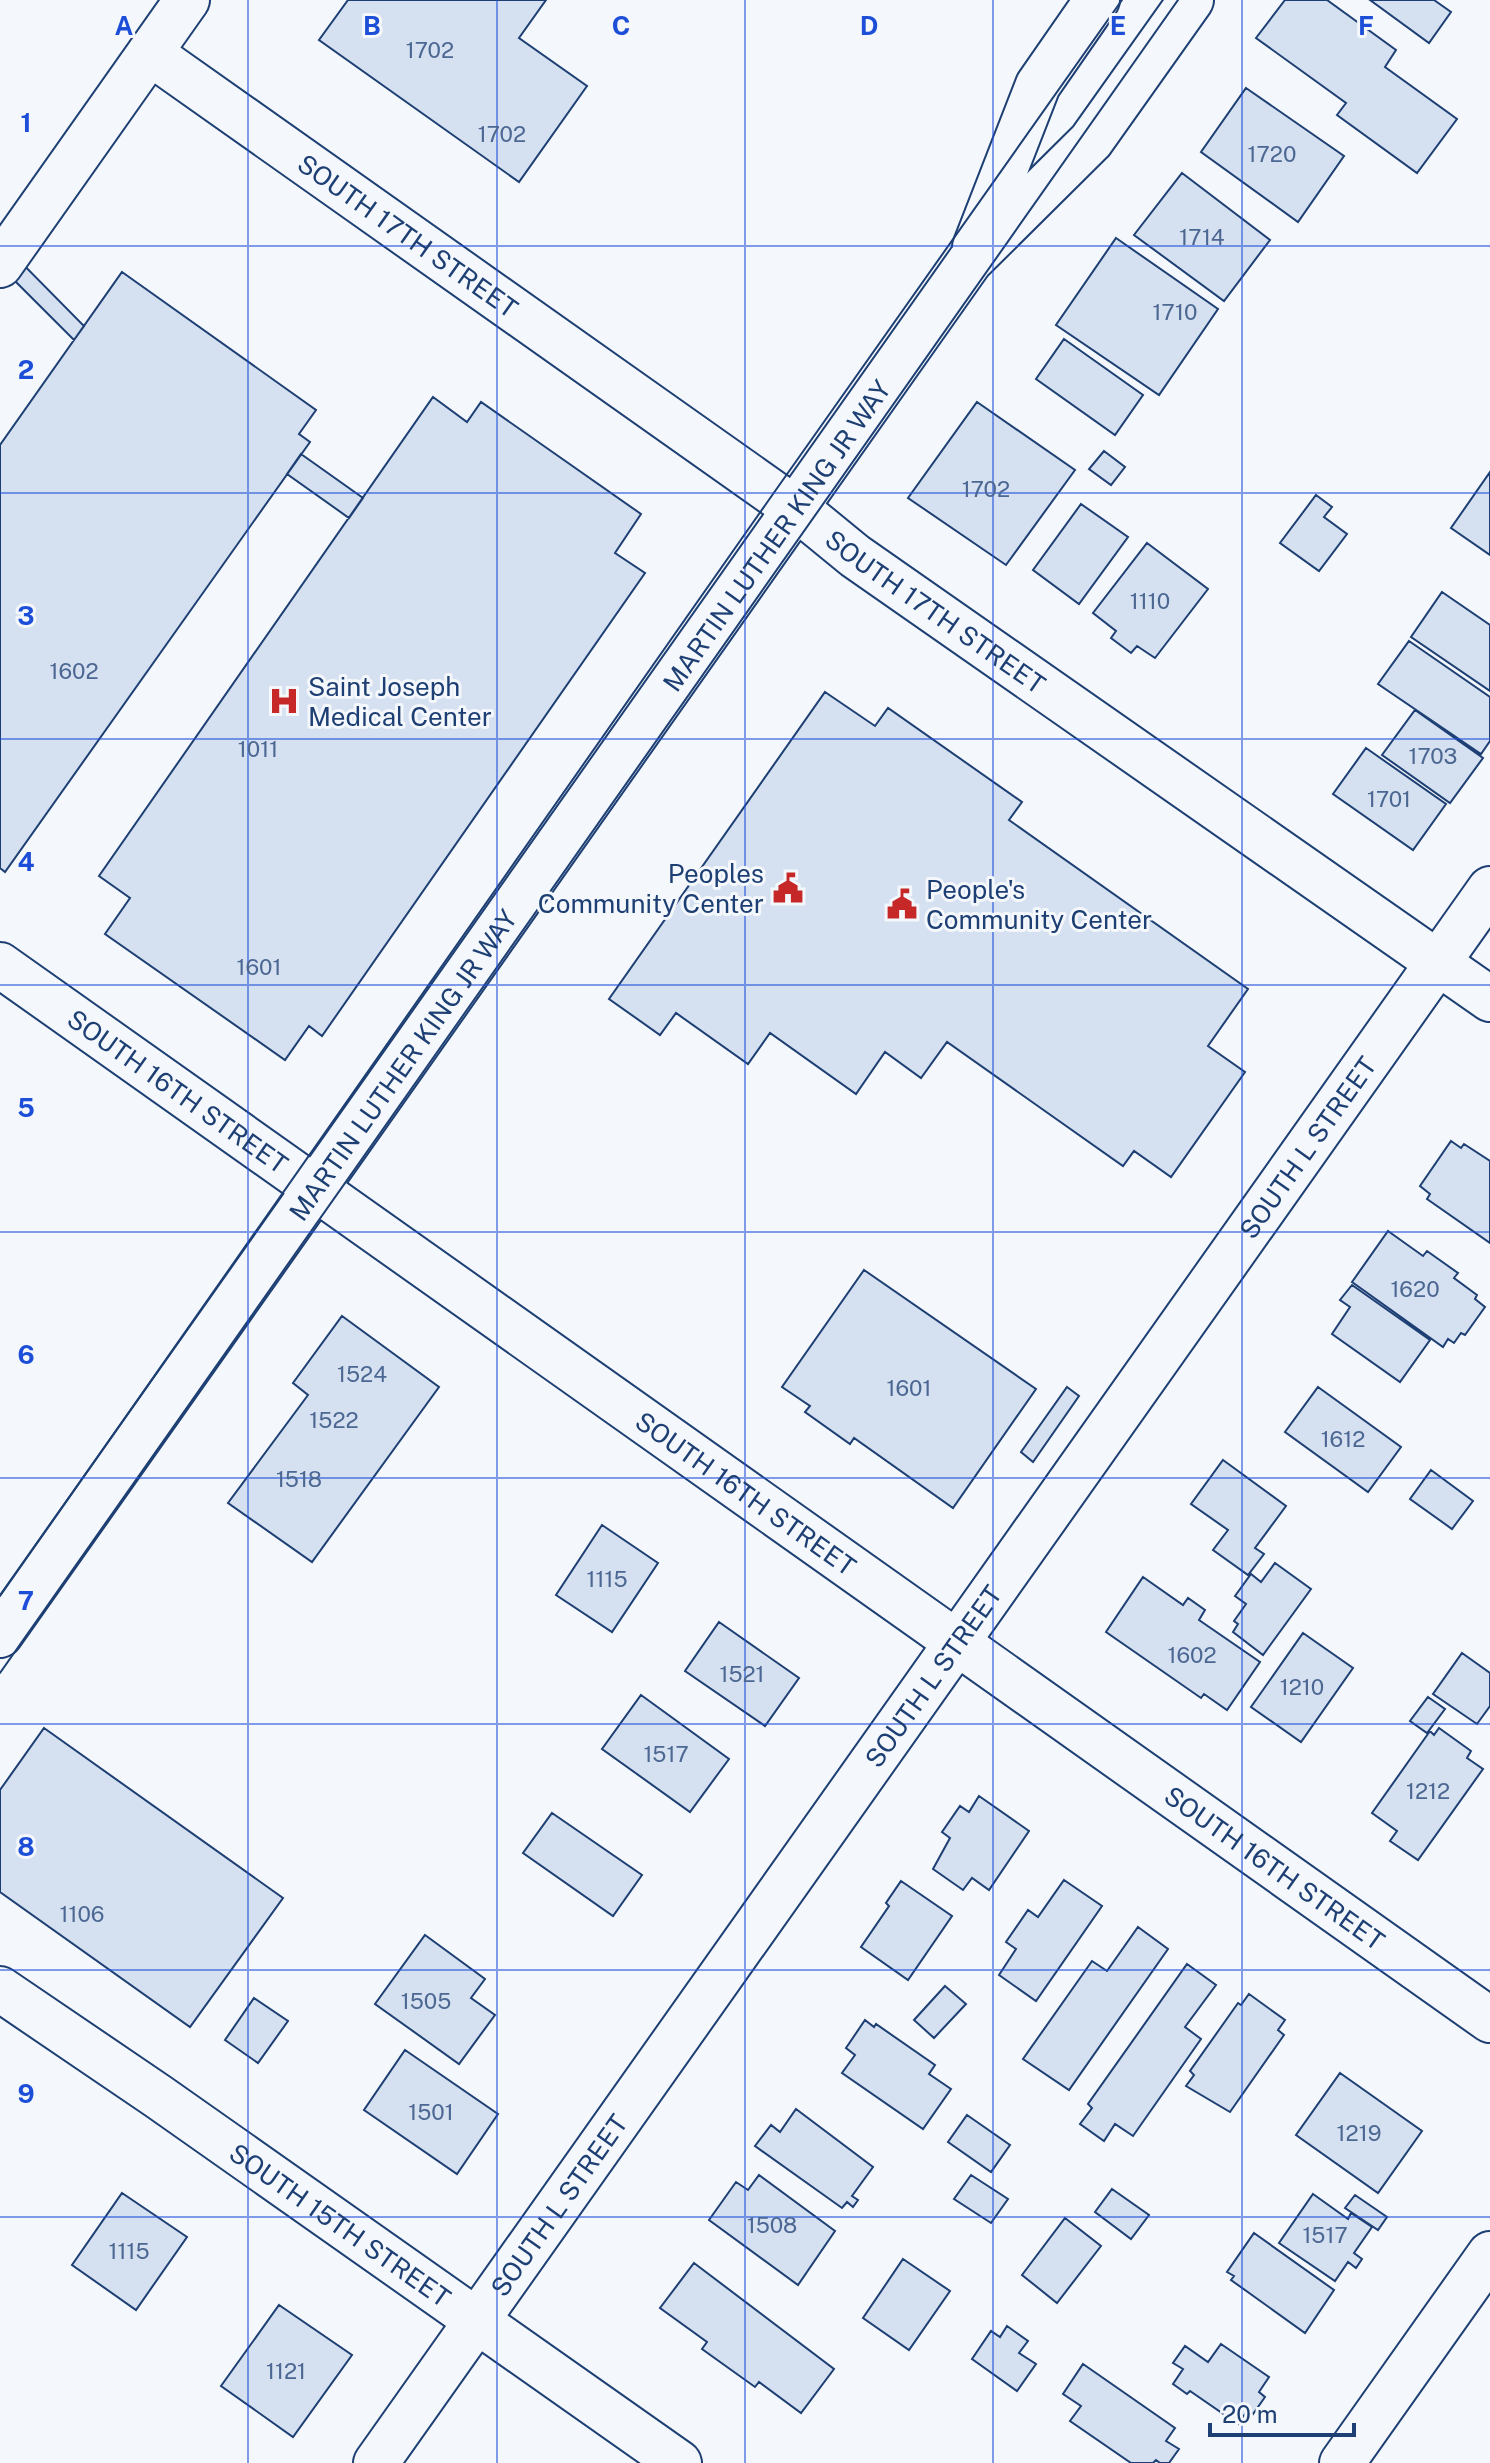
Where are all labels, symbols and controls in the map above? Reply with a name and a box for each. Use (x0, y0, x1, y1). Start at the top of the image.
text: A (115, 10, 134, 41)
text: B (363, 10, 381, 41)
text: C (612, 10, 630, 41)
text: D (860, 10, 878, 41)
text: E (1110, 10, 1126, 41)
text: F (1358, 10, 1374, 41)
house number: 1702 (406, 37, 454, 63)
text: 1 (20, 107, 32, 138)
house number: 1702 (478, 121, 526, 147)
house number: 1720 (1248, 141, 1296, 167)
street label: SOUTH 17TH STREET (292, 147, 524, 324)
house number: 1714 (1179, 224, 1225, 250)
house number: 1710 (1152, 299, 1198, 325)
text: 2 (18, 354, 34, 385)
street label: MARTIN LUTHER KING JR WAY (656, 374, 897, 697)
house number: 1702 (962, 476, 1010, 502)
street label: SOUTH 17TH STREET (820, 523, 1052, 700)
house number: 1110 (1130, 588, 1170, 614)
text: 3 (17, 600, 35, 631)
house number: 1602 (49, 658, 99, 684)
place label: Saint Joseph Medical Center (308, 671, 492, 732)
hospital icon: Saint Joseph Medical Center (267, 684, 301, 718)
house number: 1011 (238, 736, 278, 762)
house number: 1703 (1409, 743, 1457, 769)
house number: 1701 (1367, 786, 1411, 812)
text: 4 (17, 846, 35, 877)
place label: Peoples Community Center (538, 858, 764, 919)
public building icon: Peoples Community Center (771, 871, 805, 905)
place label: People's Community Center (926, 874, 1152, 935)
public building icon: People's Community Center (885, 887, 919, 921)
street label: MARTIN LUTHER KING JR WAY (282, 903, 523, 1226)
house number: 1601 (237, 954, 281, 980)
street label: SOUTH 16TH STREET (62, 1002, 294, 1179)
street label: SOUTH L STREET (1232, 1050, 1382, 1244)
text: 5 (17, 1092, 35, 1123)
house number: 1620 (1390, 1276, 1440, 1302)
text: 6 (17, 1339, 35, 1370)
house number: 1524 (337, 1361, 387, 1387)
house number: 1601 (887, 1375, 931, 1401)
street label: SOUTH 16TH STREET (630, 1405, 862, 1582)
house number: 1522 (309, 1407, 359, 1433)
house number: 1612 (1321, 1426, 1365, 1452)
house number: 1518 (276, 1466, 322, 1492)
house number: 1115 (587, 1566, 627, 1592)
street label: SOUTH L STREET (858, 1579, 1008, 1773)
text: 7 (18, 1585, 34, 1616)
house number: 1602 (1167, 1642, 1217, 1668)
house number: 1521 (719, 1661, 765, 1687)
house number: 1210 (1280, 1674, 1324, 1700)
house number: 1517 (643, 1741, 689, 1767)
house number: 1212 (1406, 1778, 1450, 1804)
street label: SOUTH 16TH STREET (1159, 1779, 1391, 1956)
text: 8 (17, 1831, 35, 1862)
house number: 1106 (60, 1901, 104, 1927)
house number: 1505 (401, 1988, 451, 2014)
text: 9 (17, 2078, 35, 2109)
house number: 1501 (408, 2099, 454, 2125)
street label: SOUTH L STREET (484, 2108, 633, 2302)
house number: 1219 (1337, 2120, 1381, 2146)
street label: SOUTH 15TH STREET (224, 2136, 457, 2313)
house number: 1508 (747, 2212, 797, 2238)
house number: 1517 (1302, 2222, 1348, 2248)
house number: 1115 (109, 2238, 149, 2264)
house number: 1121 (266, 2358, 306, 2384)
scale bar (1210, 2387, 1354, 2437)
text: 20 m (1222, 2400, 1278, 2428)

